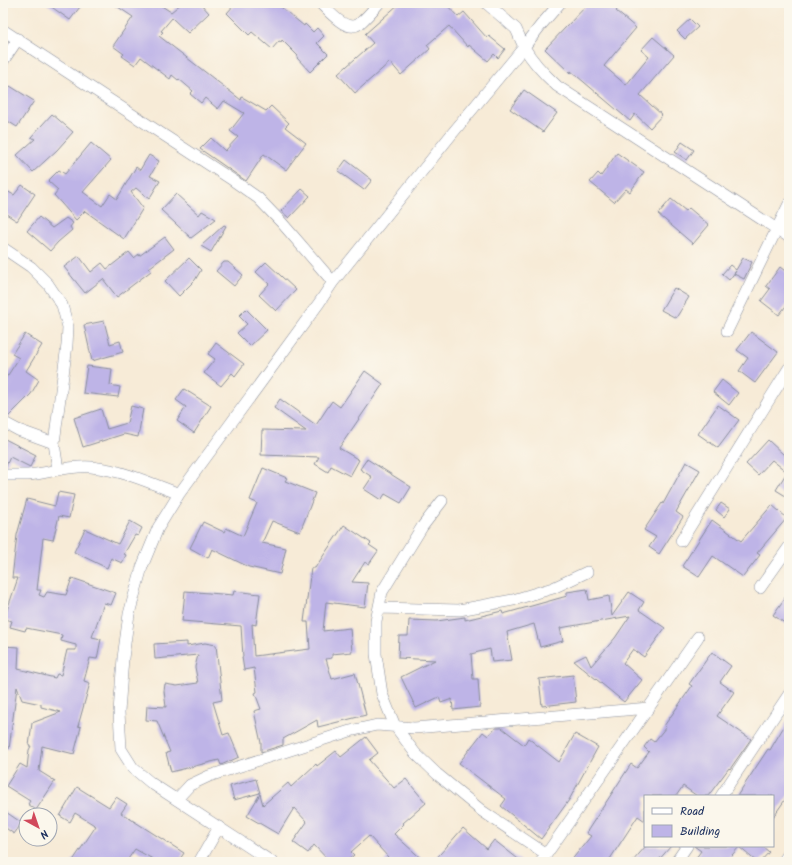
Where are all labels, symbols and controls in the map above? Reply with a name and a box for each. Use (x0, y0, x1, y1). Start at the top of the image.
legend (644, 795, 774, 847)
text: Road (680, 802, 705, 821)
north arrow (18, 807, 58, 847)
text: Building (680, 822, 720, 841)
text: N (35, 825, 52, 843)

